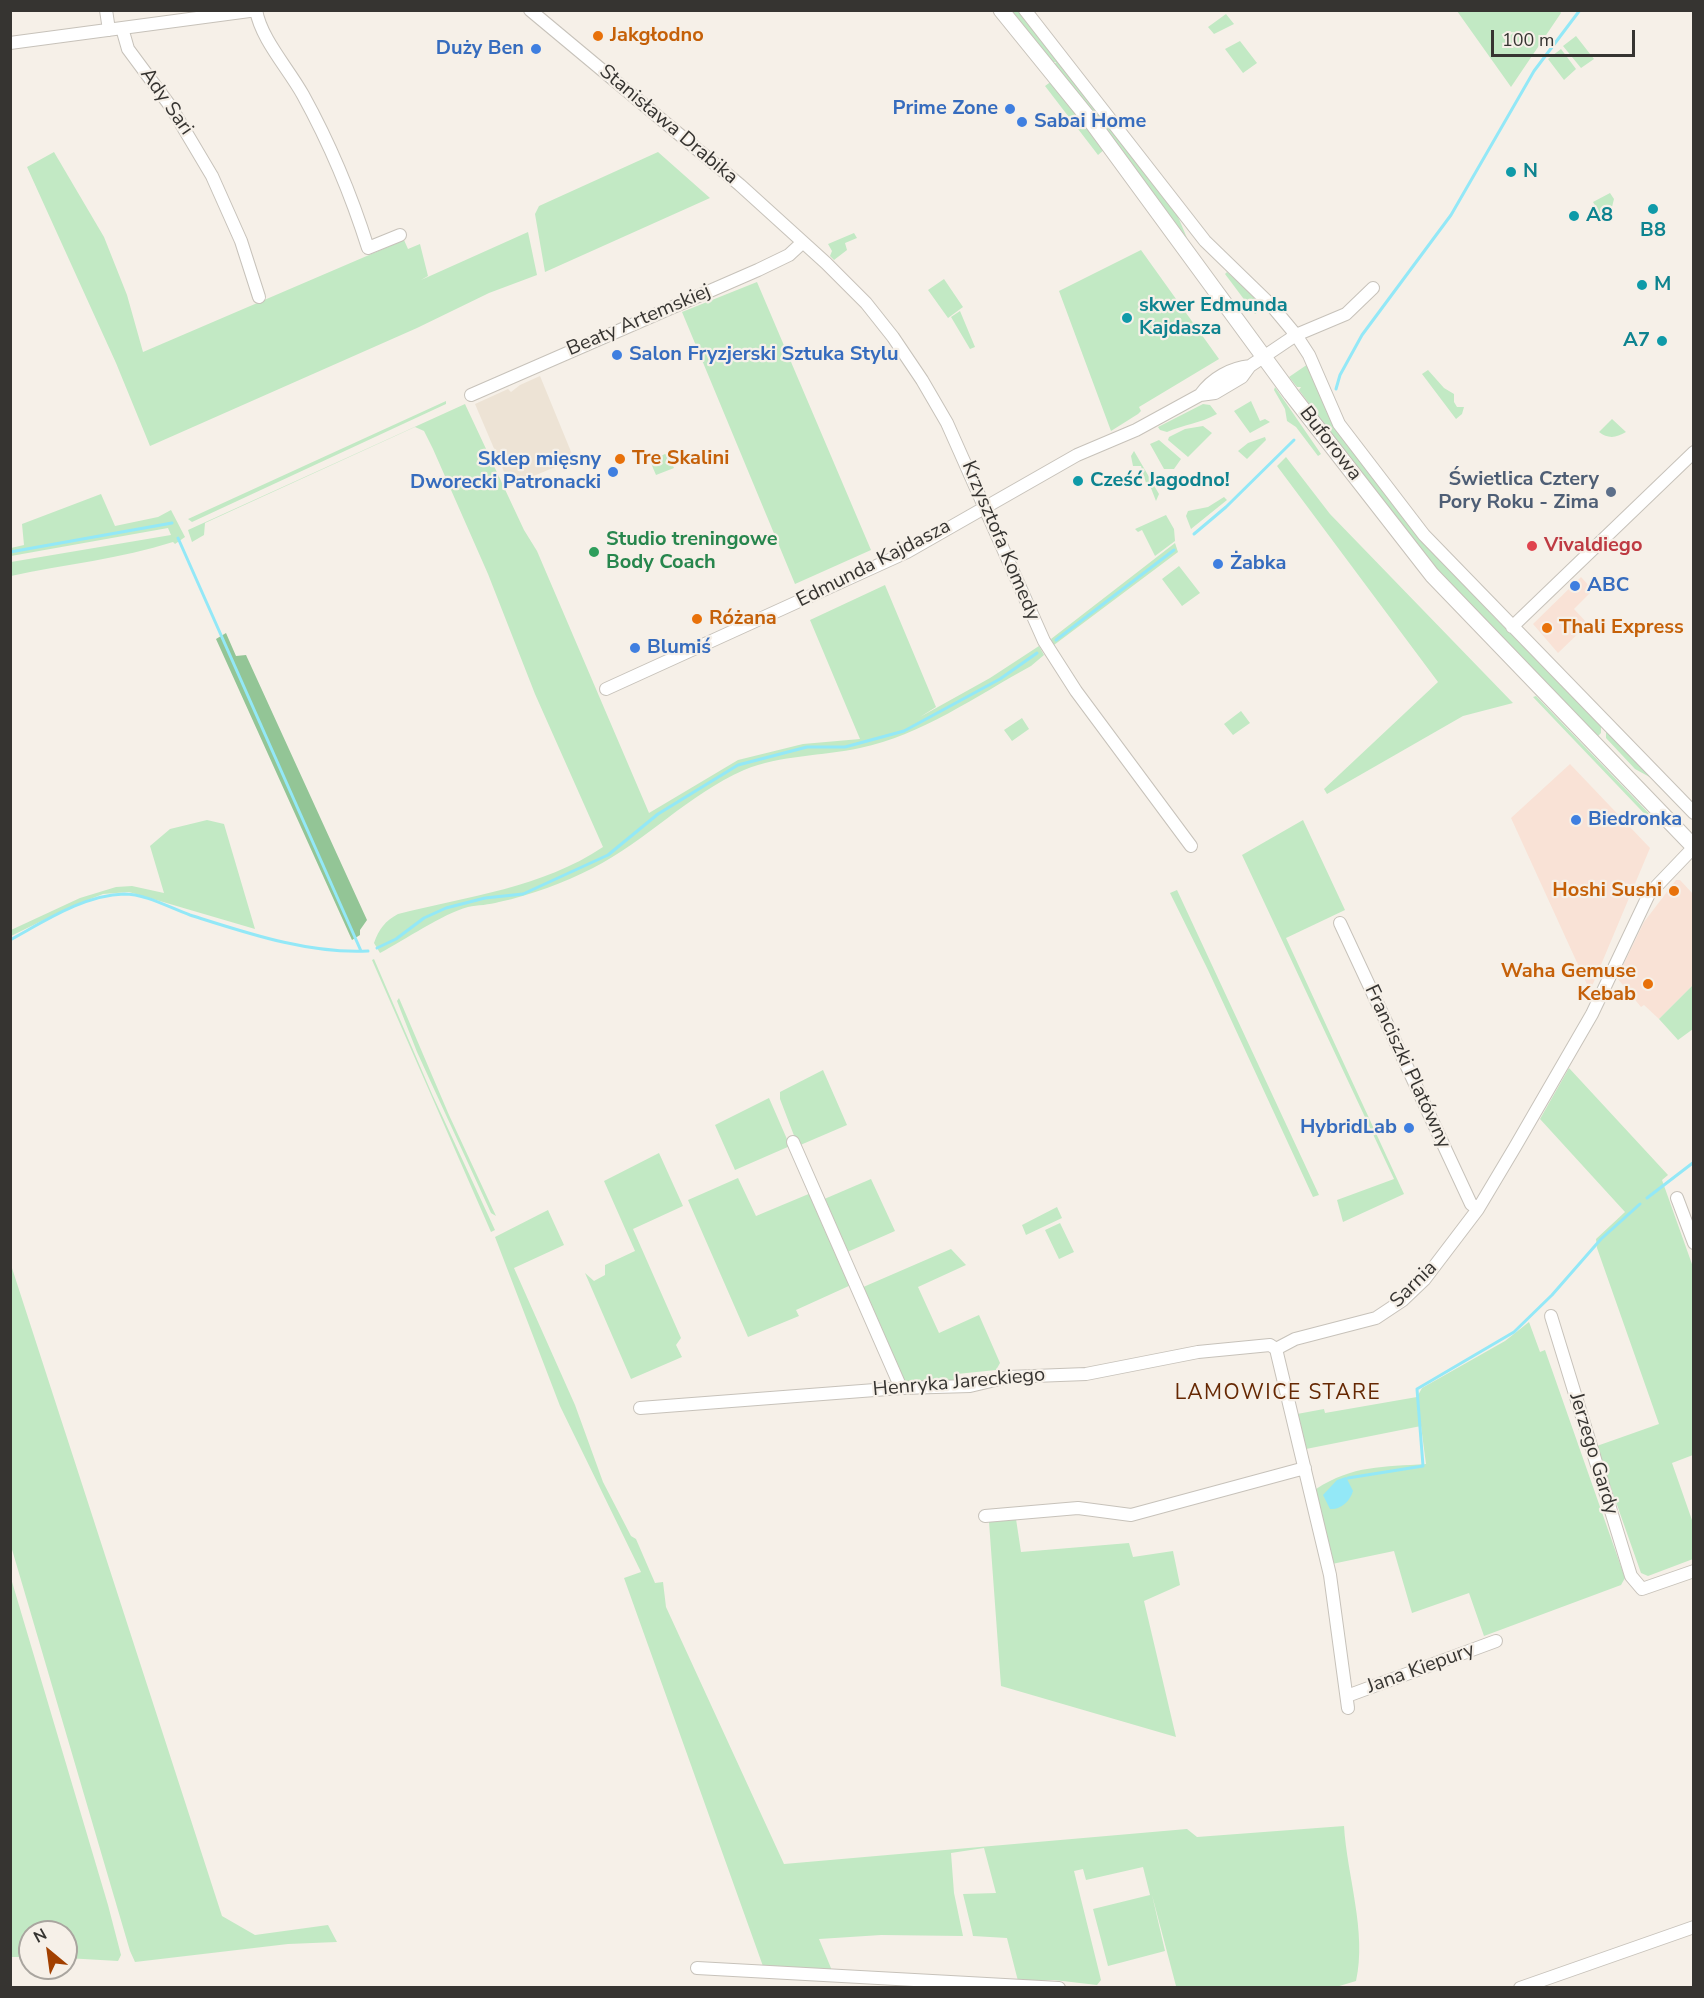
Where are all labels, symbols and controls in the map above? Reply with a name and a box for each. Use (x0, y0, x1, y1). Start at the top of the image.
scale bar (1494, 18, 1638, 56)
place label: Jakgłodno (610, 24, 704, 48)
text: 100 m (1502, 28, 1554, 52)
marker: Jakgłodno (591, 29, 605, 43)
place label: Duży Ben (436, 37, 524, 61)
marker: Duży Ben (529, 42, 543, 56)
street label: Stanisława Drabika (594, 60, 742, 190)
street label: Ady Sari (134, 64, 198, 140)
place label: Prime Zone (893, 97, 998, 121)
marker: Prime Zone (1003, 102, 1017, 116)
place label: Sabai Home (1034, 110, 1146, 134)
marker: Sabai Home (1015, 115, 1029, 129)
place label: N (1523, 160, 1538, 184)
marker: N (1504, 165, 1518, 179)
marker: B8 (1646, 202, 1660, 216)
place label: A8 (1586, 204, 1613, 228)
marker: A8 (1567, 209, 1581, 223)
place label: B8 (1640, 219, 1666, 243)
place label: M (1654, 273, 1671, 297)
marker: M (1635, 278, 1649, 292)
street label: Beaty Artemskiej (563, 280, 715, 362)
place label: skwer Edmunda Kajdasza (1139, 294, 1288, 341)
marker: skwer Edmunda Kajdasza (1120, 311, 1134, 325)
place label: A7 (1623, 329, 1650, 353)
marker: A7 (1655, 334, 1669, 348)
place label: Salon Fryzjerski Sztuka Stylu (629, 343, 899, 367)
marker: Salon Fryzjerski Sztuka Stylu (610, 348, 624, 362)
street label: Buforowa (1294, 402, 1366, 486)
place label: Tre Skalini (632, 447, 729, 471)
place label: Sklep mięsny Dworecki Patronacki (410, 448, 601, 495)
marker: Tre Skalini (613, 452, 627, 466)
street label: Krzysztofa Komedy (956, 458, 1044, 624)
marker: Sklep mięsny Dworecki Patronacki (606, 465, 620, 479)
place label: Świetlica Cztery Pory Roku - Zima (1438, 468, 1599, 515)
place label: Cześć Jagodno! (1090, 469, 1230, 493)
marker: Cześć Jagodno! (1071, 474, 1085, 488)
marker: Świetlica Cztery Pory Roku - Zima (1604, 485, 1618, 499)
street label: Edmunda Kajdasza (793, 515, 955, 613)
place label: Studio treningowe Body Coach (606, 528, 778, 575)
place label: Vivaldiego (1544, 534, 1642, 558)
marker: Vivaldiego (1525, 539, 1539, 553)
marker: Studio treningowe Body Coach (587, 545, 601, 559)
place label: Żabka (1230, 552, 1286, 576)
marker: Żabka (1211, 557, 1225, 571)
place label: ABC (1587, 574, 1629, 598)
marker: ABC (1568, 579, 1582, 593)
place label: Różana (709, 607, 777, 631)
marker: Różana (690, 612, 704, 626)
place label: Thali Express (1559, 616, 1684, 640)
marker: Thali Express (1540, 621, 1554, 635)
place label: Blumiś (647, 636, 711, 660)
marker: Blumiś (628, 641, 642, 655)
place label: Biedronka (1588, 808, 1682, 832)
marker: Biedronka (1569, 813, 1583, 827)
place label: Hoshi Sushi (1552, 879, 1662, 903)
marker: Hoshi Sushi (1667, 884, 1681, 898)
place label: Waha Gemuse Kebab (1501, 960, 1636, 1007)
marker: Waha Gemuse Kebab (1641, 977, 1655, 991)
street label: Franciszki Platówny (1359, 981, 1455, 1153)
place label: HybridLab (1300, 1116, 1397, 1140)
marker: HybridLab (1402, 1121, 1416, 1135)
street label: Sarnia (1385, 1256, 1443, 1314)
street label: Henryka Jareckiego (872, 1364, 1046, 1402)
district label: LAMOWICE STARE (1175, 1381, 1381, 1407)
street label: Jerzego Gardy (1563, 1390, 1623, 1518)
street label: Jana Kiepury (1364, 1638, 1478, 1700)
north arrow (18, 1920, 78, 1980)
text: N (30, 1923, 51, 1949)

